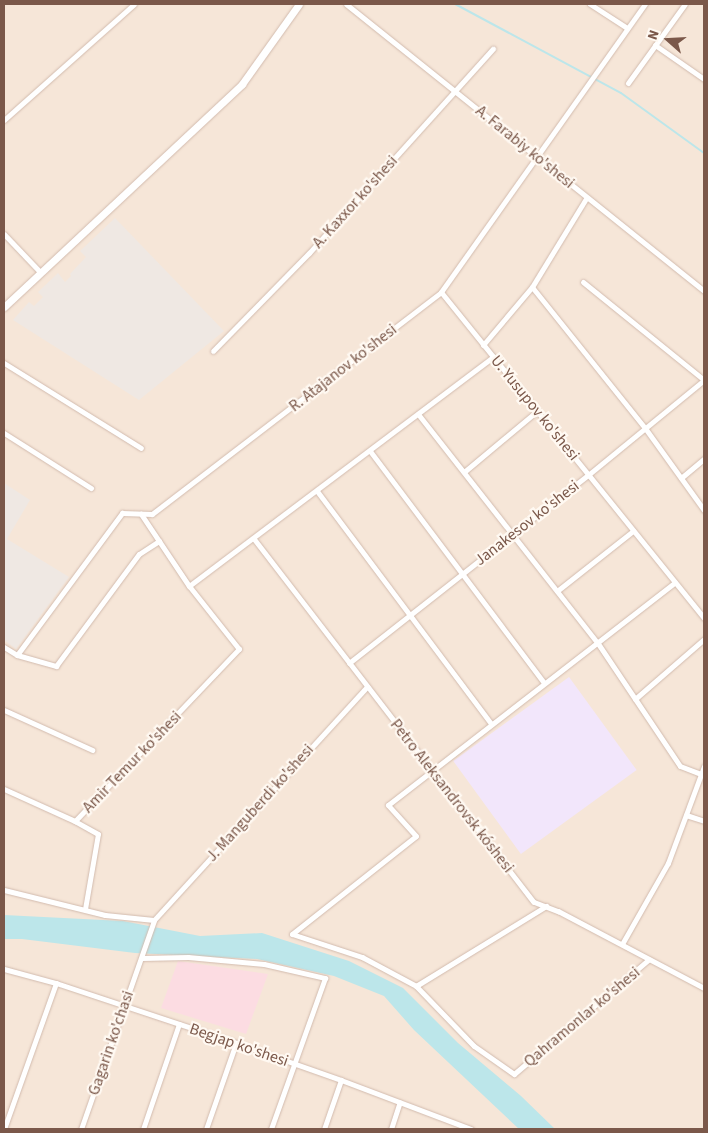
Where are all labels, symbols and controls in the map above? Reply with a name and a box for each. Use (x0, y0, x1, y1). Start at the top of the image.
north arrow (643, 15, 693, 65)
text: N (643, 27, 665, 43)
street label: A. Farabiy ko'shesi (472, 101, 578, 193)
street label: A. Kaxxor ko'shesi (308, 152, 402, 252)
street label: R. Atajanov ko'shesi (285, 320, 401, 416)
street label: U. Yusupov ko'shesi (487, 351, 583, 465)
street label: Janakesov ko'shesi (471, 476, 583, 570)
street label: Amir Temur ko'shesi (78, 707, 186, 817)
street label: Petro Aleksandrovsk kóshesi (386, 715, 518, 877)
street label: J. Manguberdi ko'shesi (202, 740, 318, 866)
street label: Qahramonlar ko'shesi (520, 963, 644, 1071)
street label: Gagarin ko'chasi (84, 988, 138, 1098)
street label: Begjap ko'shesi (187, 1019, 291, 1071)

